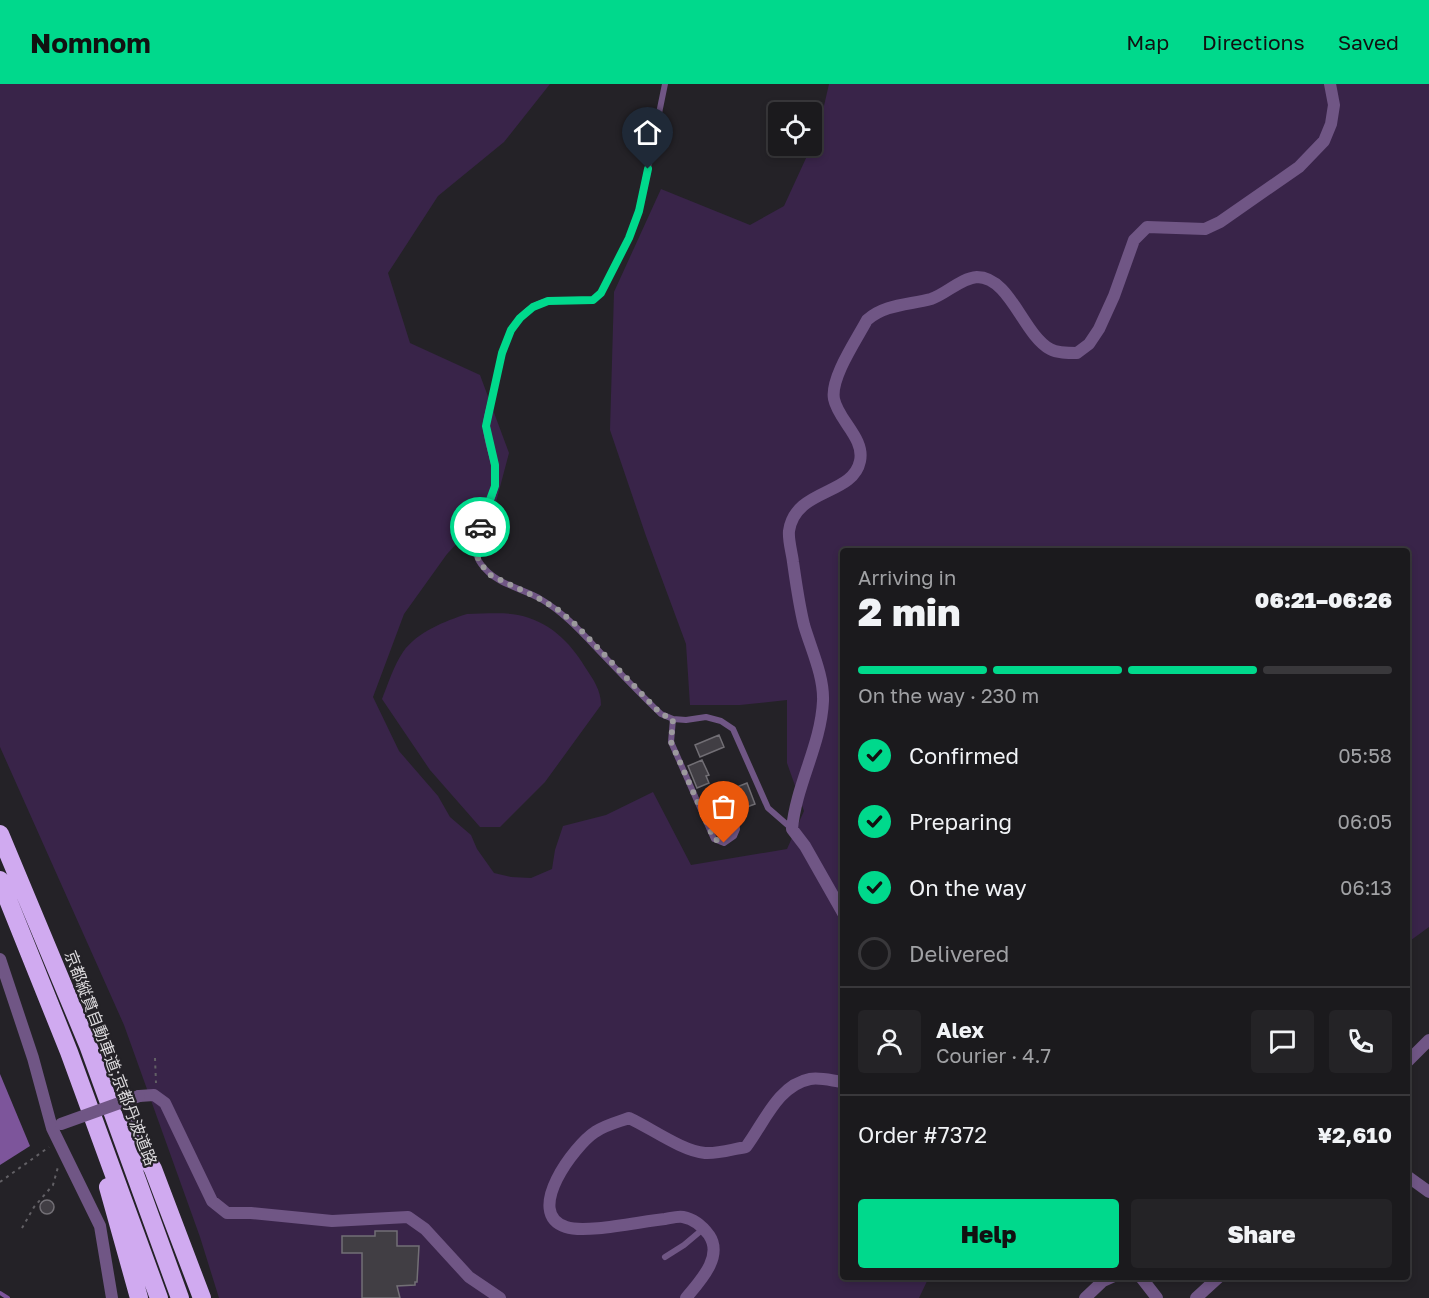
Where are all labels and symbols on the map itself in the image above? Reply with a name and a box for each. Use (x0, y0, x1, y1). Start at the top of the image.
pin (622, 107, 673, 169)
courier (450, 497, 510, 557)
pin (698, 781, 749, 843)
street label: 京都縦貫自動車道;京都丹波道路 (61, 948, 161, 1168)

